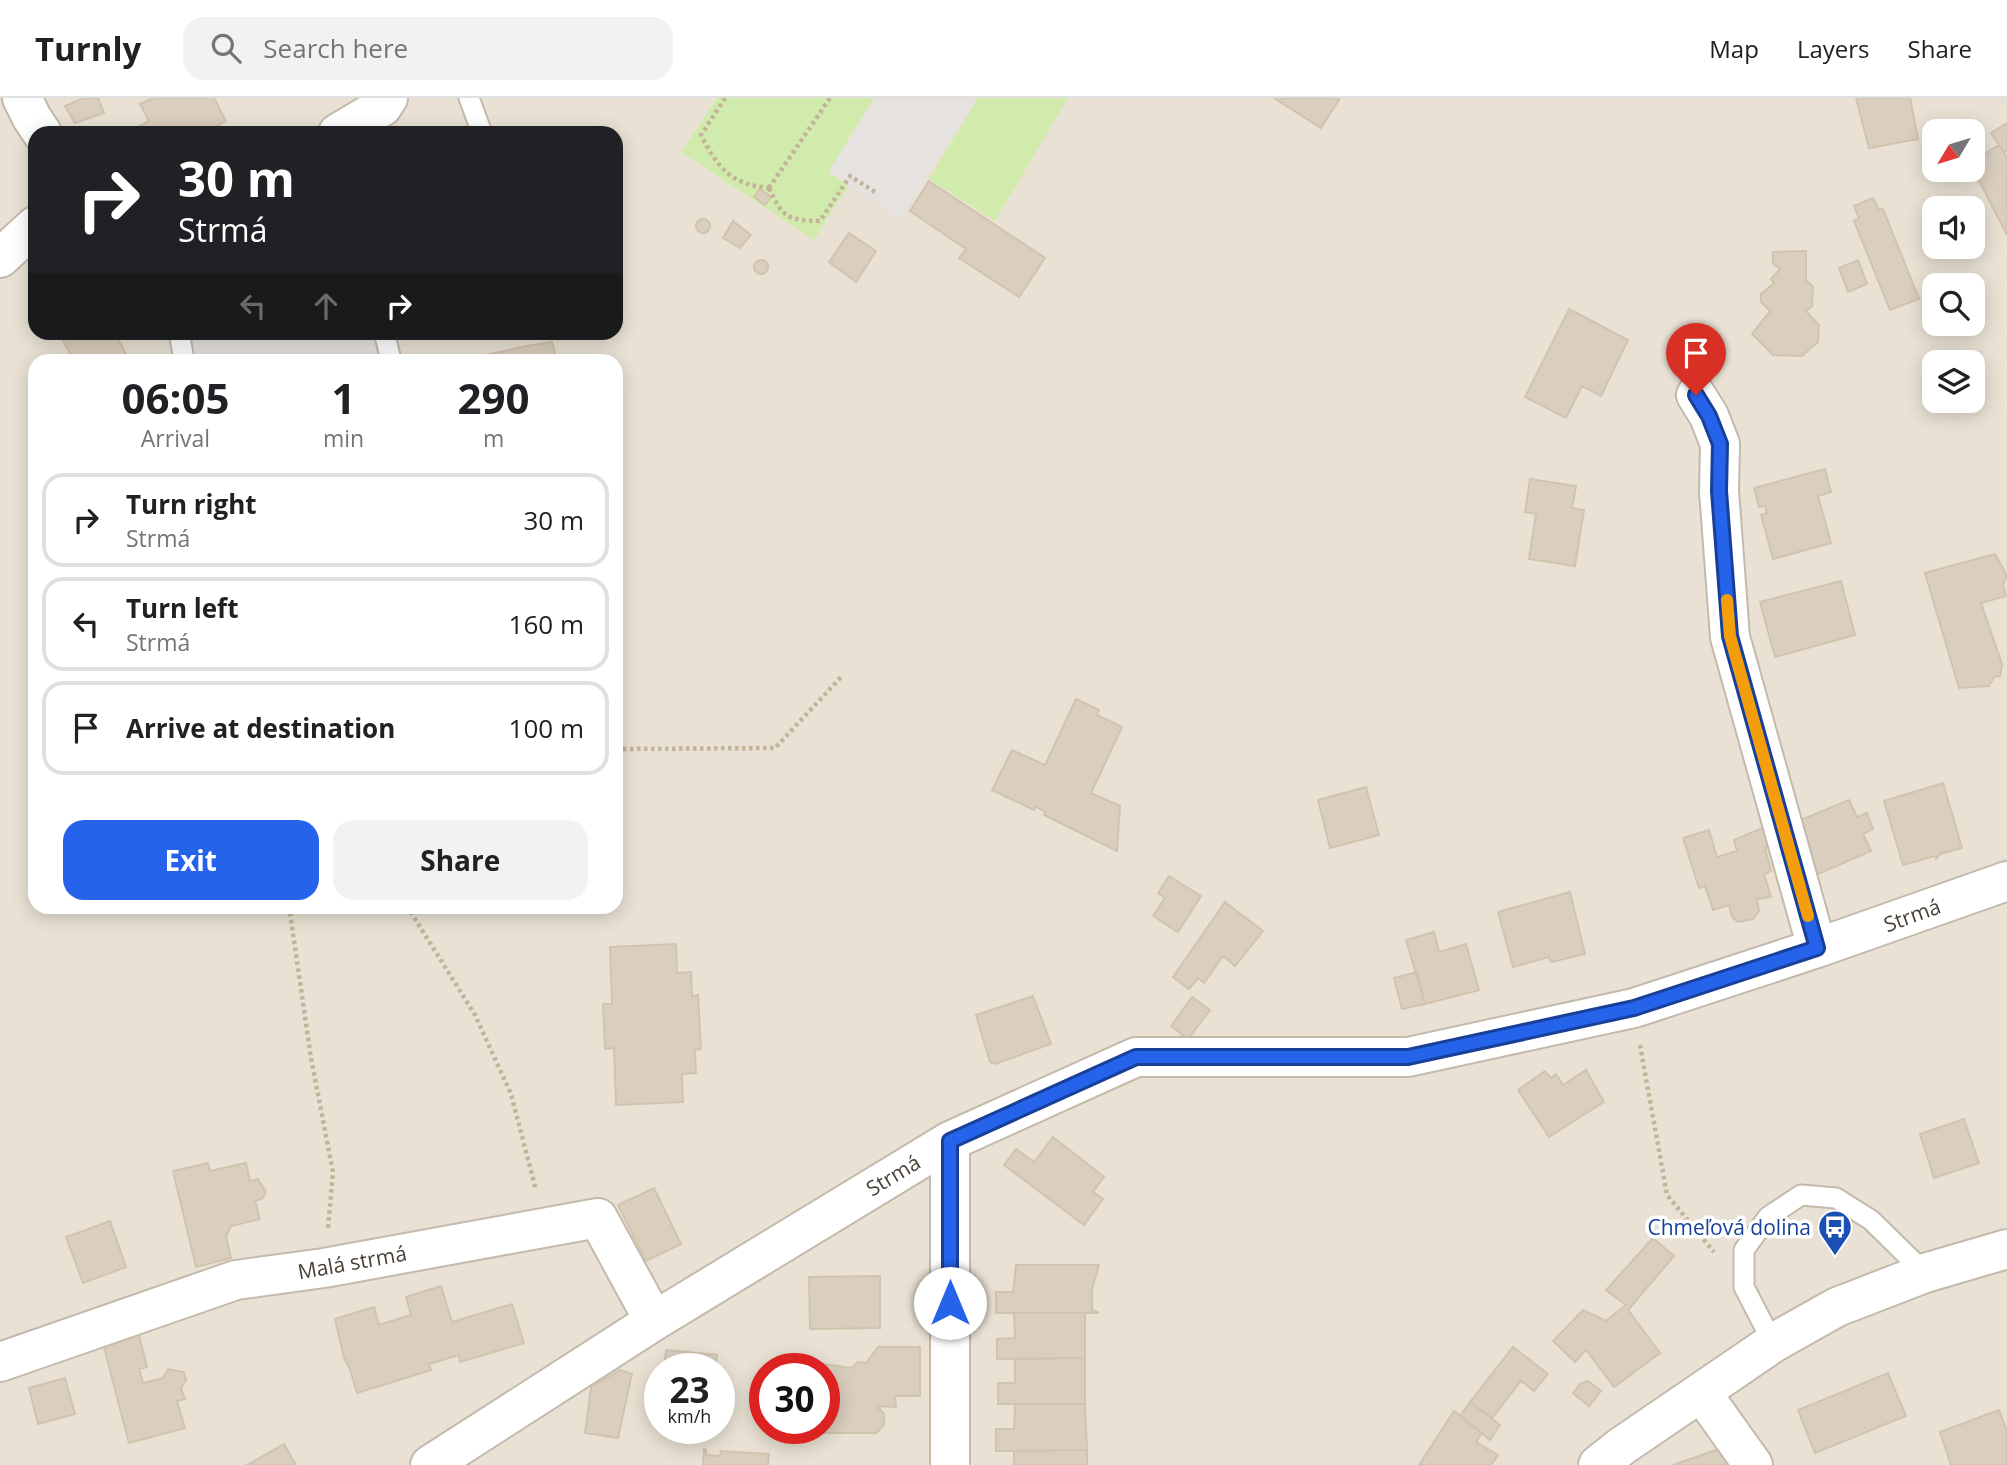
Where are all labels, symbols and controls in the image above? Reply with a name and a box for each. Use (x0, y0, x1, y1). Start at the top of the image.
search box (183, 17, 673, 80)
text: Turnly (35, 26, 141, 71)
icon: search (207, 29, 245, 67)
text: Search here (263, 30, 408, 66)
text: Map (1709, 32, 1759, 65)
text: Layers (1797, 32, 1870, 65)
text: Share (1908, 32, 1972, 65)
north arrow (1922, 119, 1984, 182)
map controls (1922, 119, 1985, 413)
text: 30 m (178, 145, 295, 211)
icon: right (63, 154, 154, 245)
button: sound (1922, 196, 1985, 259)
text: Strmá (178, 208, 267, 251)
button: search (1922, 273, 1985, 336)
icon: left (234, 287, 272, 325)
icon: ahead (307, 287, 345, 325)
icon: right (380, 287, 418, 325)
pin (1666, 323, 1726, 395)
icon: arrive (1677, 334, 1715, 372)
button: layers (1922, 350, 1985, 413)
text: 06:05 (121, 369, 229, 426)
text: 1 (331, 369, 356, 426)
text: 290 (458, 369, 530, 426)
text: Arrival (141, 422, 210, 454)
text: min (323, 422, 364, 454)
text: m (483, 422, 504, 454)
text: Turn right (126, 486, 257, 522)
icon: right (67, 501, 105, 539)
text: 30 m (523, 502, 584, 538)
text: Strmá (126, 522, 190, 554)
text: Turn left (126, 590, 238, 626)
icon: left (67, 605, 105, 643)
text: 160 m (509, 606, 584, 642)
text: Strmá (126, 626, 190, 658)
icon: arrive (67, 709, 105, 747)
text: Arrive at destination (126, 710, 395, 746)
text: 100 m (509, 710, 584, 746)
button: Exit (63, 820, 319, 900)
button: Share (333, 820, 588, 900)
street label: Strmá (1880, 892, 1944, 938)
street label: Strmá (861, 1148, 925, 1202)
bus stop icon: Chmeľová dolina (1816, 1208, 1854, 1257)
place label: Chmeľová dolina (1647, 1213, 1811, 1241)
street label: Malá strmá (295, 1239, 409, 1285)
position arrow (913, 1266, 987, 1340)
speed limit sign: 30 (749, 1353, 840, 1444)
text: 23 (669, 1366, 710, 1413)
text: km/h (668, 1404, 711, 1428)

